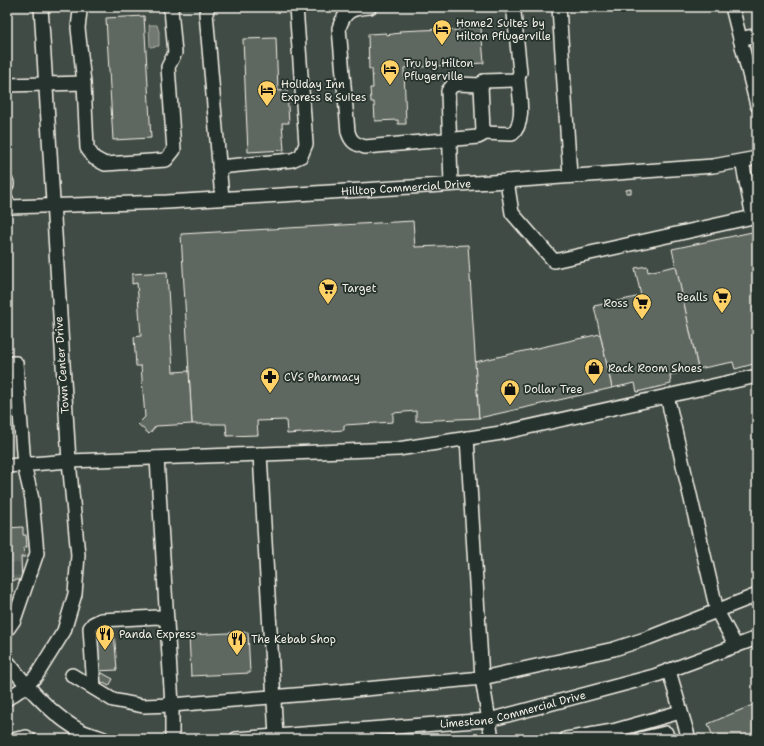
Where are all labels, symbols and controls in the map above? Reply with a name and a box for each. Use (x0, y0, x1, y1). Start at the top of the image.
place label: Home2 Suites by Hilton Pflugerville (456, 16, 551, 44)
hotel icon: Home2 Suites by Hilton Pflugerville (431, 18, 453, 46)
place label: Tru by Hilton Pflugerville (404, 56, 474, 84)
hotel icon: Tru by Hilton Pflugerville (379, 58, 401, 86)
place label: Holiday Inn Express & Suites (281, 77, 367, 105)
hotel icon: Holiday Inn Express & Suites (256, 79, 278, 107)
street label: Hilltop Commercial Drive (341, 176, 472, 199)
supermarket icon: Target (317, 277, 339, 305)
place label: Target (342, 281, 377, 296)
supermarket icon: Bealls (711, 286, 733, 314)
place label: Bealls (677, 290, 708, 305)
supermarket icon: Ross (631, 292, 653, 320)
place label: Ross (604, 296, 628, 311)
street label: Town Center Drive (51, 316, 73, 414)
shop icon: Rack Room Shoes (583, 357, 605, 385)
place label: Rack Room Shoes (608, 361, 702, 376)
pharmacy icon: CVS Pharmacy (259, 366, 281, 394)
place label: CVS Pharmacy (284, 370, 360, 385)
shop icon: Dollar Tree (499, 378, 521, 406)
place label: Dollar Tree (524, 382, 583, 397)
restaurant icon: Panda Express (94, 623, 116, 651)
place label: Panda Express (119, 627, 196, 642)
restaurant icon: The Kebab Shop (226, 628, 248, 656)
place label: The Kebab Shop (251, 632, 336, 647)
street label: Limestone Commercial Drive (439, 687, 587, 731)

